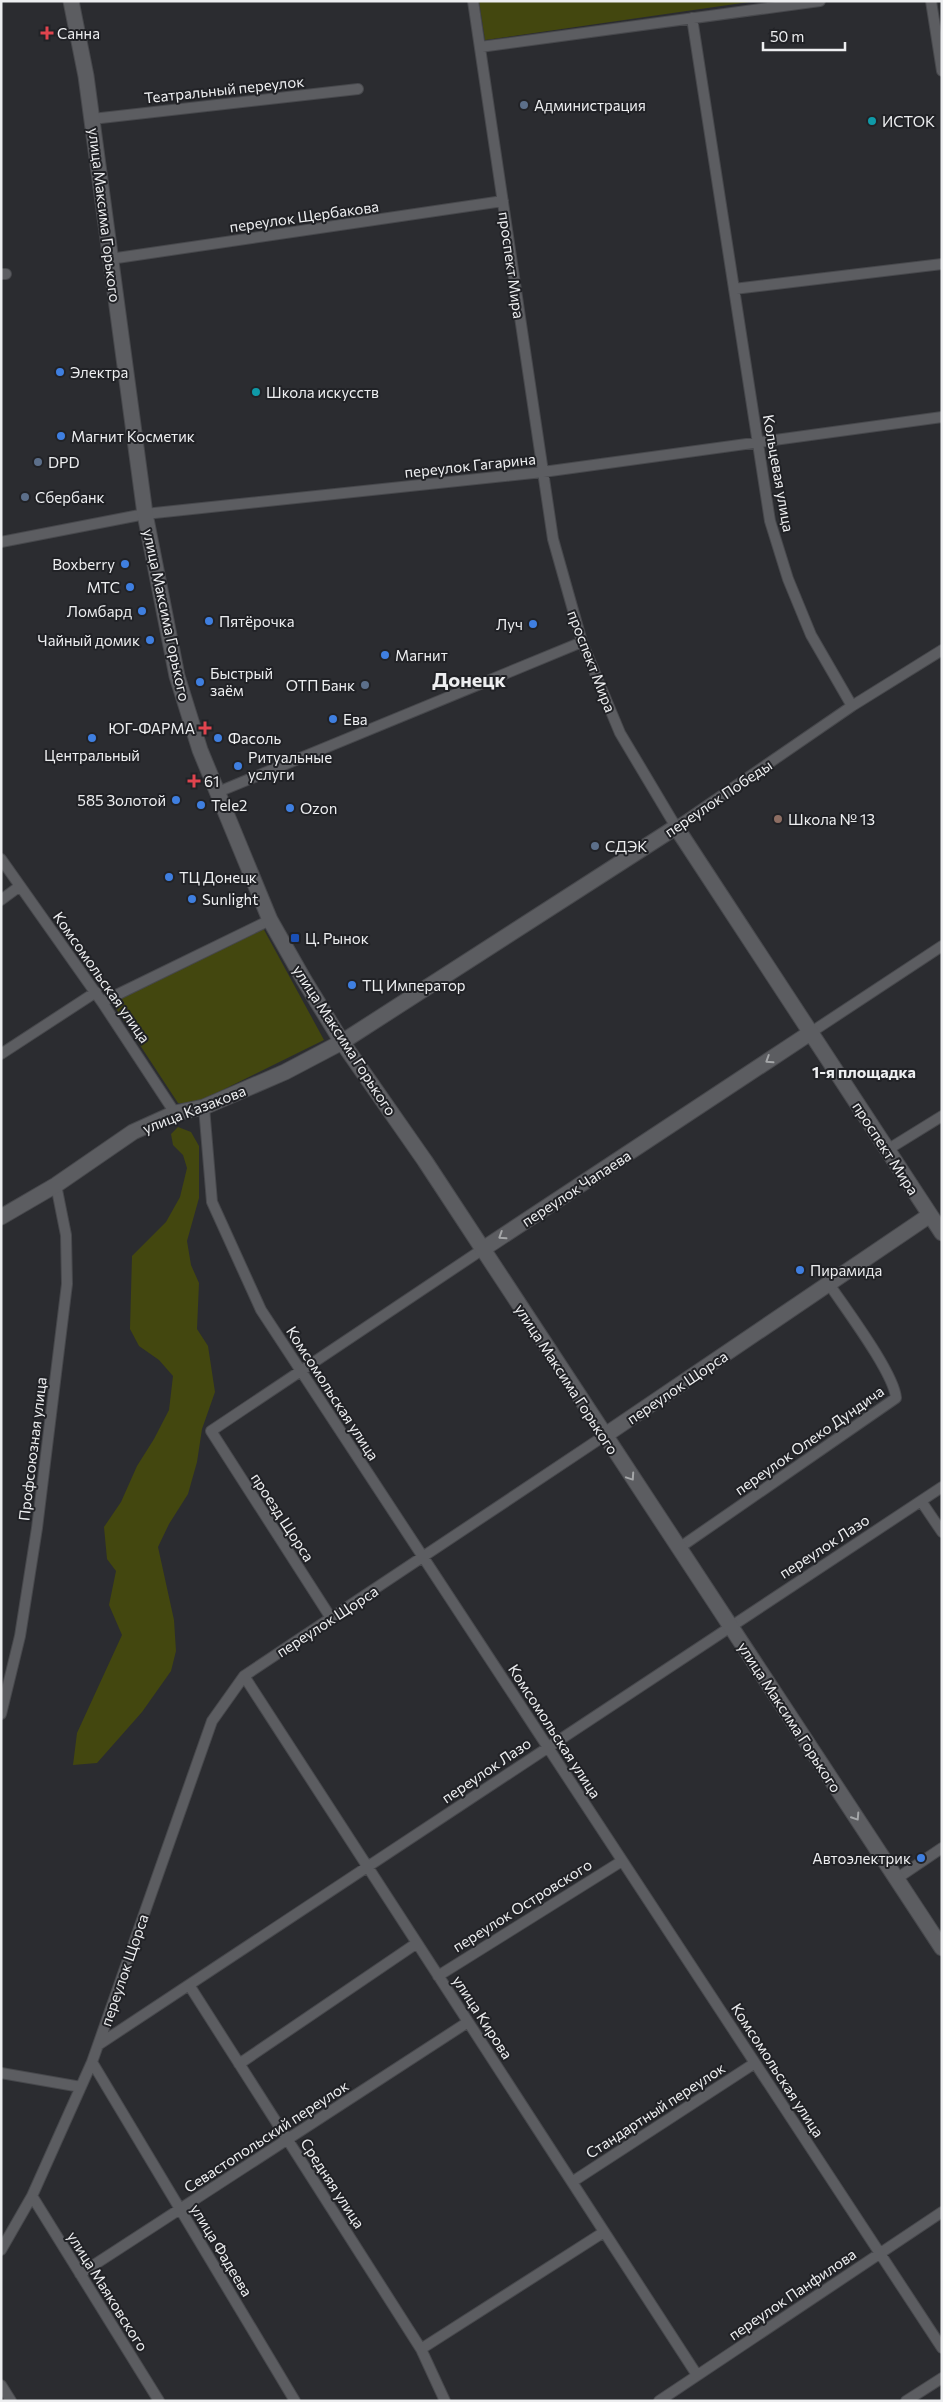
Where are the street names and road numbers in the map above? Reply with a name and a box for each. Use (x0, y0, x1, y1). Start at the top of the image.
street label: Театральный переулок (143, 72, 305, 106)
street label: улица Максима Горького (85, 127, 125, 303)
street label: переулок Щербакова (228, 197, 380, 235)
street label: проспект Мира (496, 210, 528, 320)
street label: Кольцевая улица (760, 413, 798, 533)
street label: переулок Гагарина (404, 449, 536, 481)
street label: улица Максима Горького (140, 527, 194, 703)
street label: проспект Мира (564, 608, 620, 714)
street label: переулок Победы (661, 755, 775, 841)
street label: Комсомольская улица (50, 908, 154, 1046)
street label: улица Максима Горького (290, 961, 400, 1119)
street label: улица Казакова (140, 1081, 248, 1137)
street label: проспект Мира (849, 1098, 923, 1198)
street label: переулок Чапаева (518, 1146, 634, 1230)
street label: улица Максима Горького (512, 1300, 622, 1458)
street label: Комсомольская улица (283, 1323, 383, 1463)
street label: переулок Щорса (623, 1347, 731, 1427)
street label: Профсоюзная улица (14, 1376, 50, 1522)
street label: переулок Олеко Дундича (731, 1382, 887, 1498)
street label: проезд Щорса (248, 1469, 318, 1565)
street label: переулок Лазо (775, 1510, 873, 1582)
street label: переулок Щорса (273, 1581, 381, 1661)
street label: улица Максима Горького (735, 1638, 845, 1796)
street label: Комсомольская улица (505, 1661, 605, 1801)
street label: переулок Лазо (438, 1733, 534, 1807)
street label: переулок Островского (449, 1855, 595, 1955)
street label: переулок Щорса (96, 1911, 152, 2029)
street label: улица Кирова (449, 1972, 517, 2062)
street label: Комсомольская улица (728, 2000, 828, 2140)
street label: Стандартный переулок (582, 2058, 728, 2162)
street label: Севастопольский переулок (180, 2076, 352, 2196)
street label: Средняя улица (297, 2135, 369, 2231)
street label: улица Фадеева (187, 2200, 257, 2300)
street label: улица Маяковского (64, 2228, 152, 2354)
street label: переулок Панфилова (725, 2245, 859, 2343)

